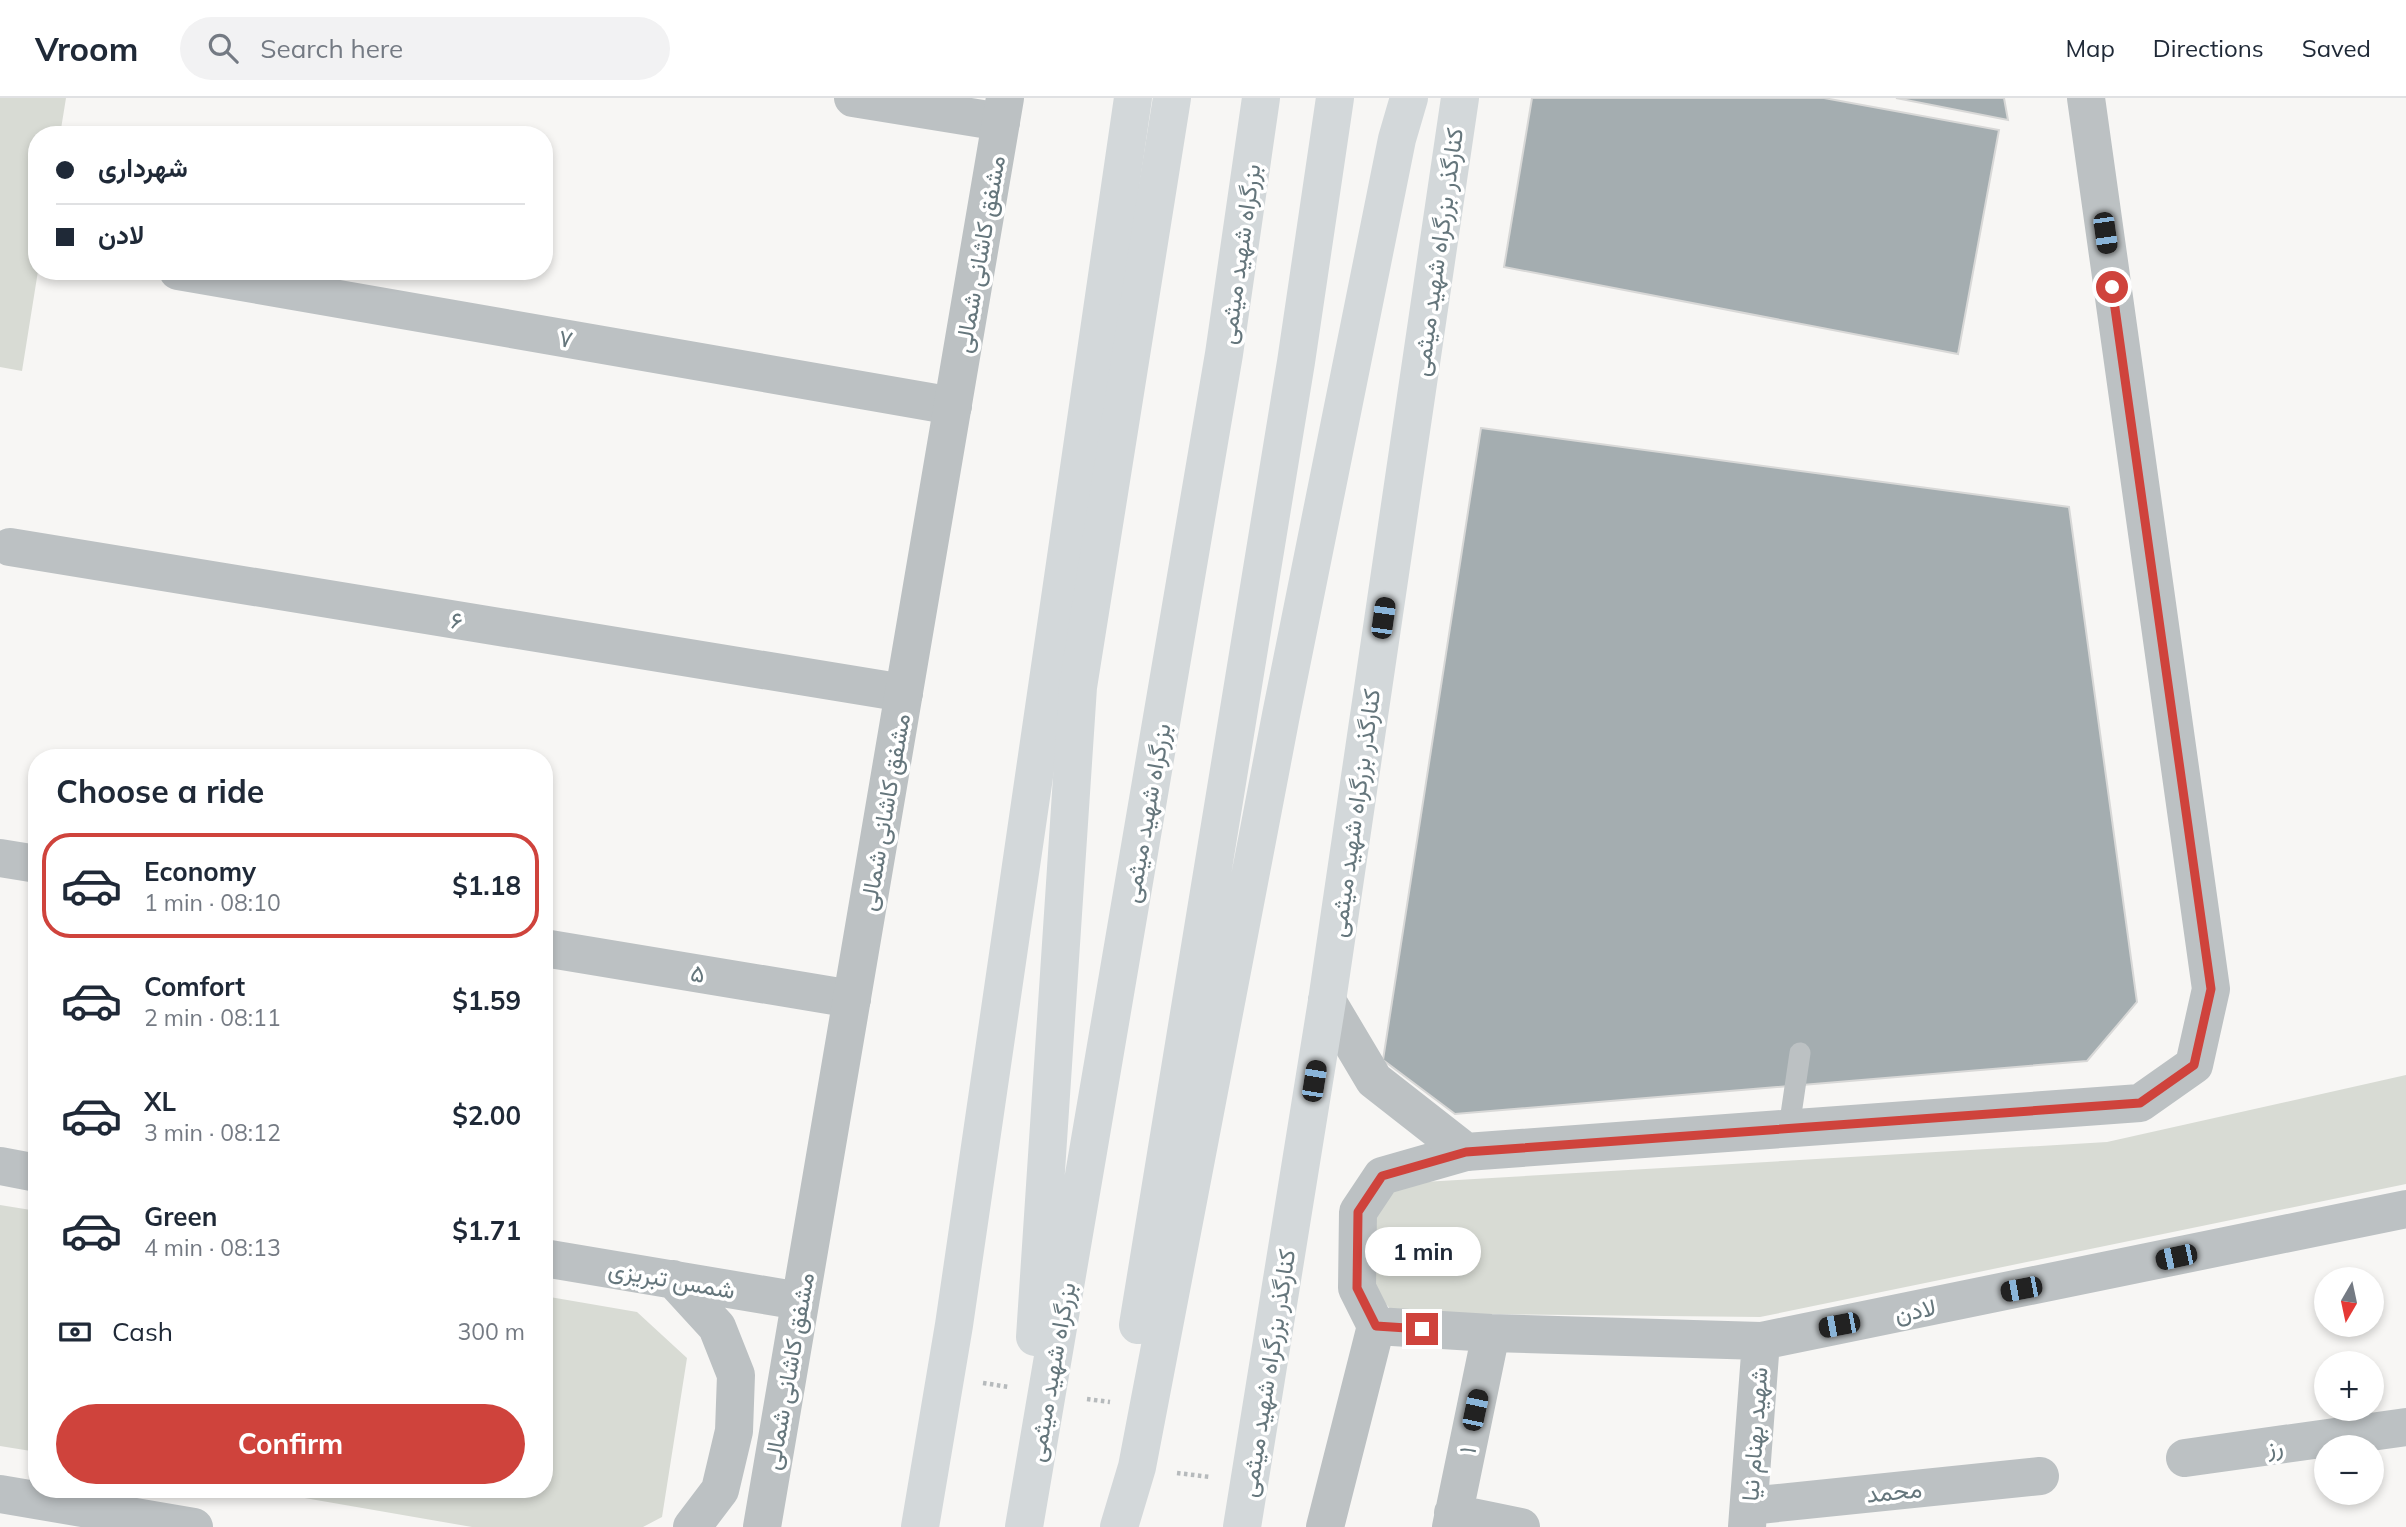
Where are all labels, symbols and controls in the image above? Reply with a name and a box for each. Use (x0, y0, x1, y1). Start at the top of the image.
search box (180, 17, 670, 80)
text: Vroom (35, 28, 138, 69)
icon: search (204, 29, 242, 67)
text: Search here (260, 32, 403, 65)
text: Map (2065, 33, 2115, 63)
text: Directions (2153, 33, 2264, 63)
text: Saved (2302, 33, 2371, 63)
street label: کنارگذر بزرگراه شهید میثمی (1405, 126, 1470, 378)
text: شهرداری (98, 151, 188, 184)
street label: مشفق کاشانی شمالی (947, 153, 1011, 355)
street label: بزرگراه شهید میثمی (1212, 162, 1267, 346)
car (2092, 211, 2119, 255)
text: لادن (98, 218, 144, 251)
route start (2096, 271, 2128, 303)
street label: ۷ (556, 322, 576, 354)
car (1370, 596, 1397, 640)
street label: ۶ (449, 604, 465, 636)
street label: کنارگذر بزرگراه شهید میثمی (1322, 687, 1387, 939)
street label: مشفق کاشانی شمالی (852, 711, 916, 913)
street label: بزرگراه شهید میثمی (1115, 721, 1178, 905)
text: Choose a ride (56, 771, 264, 811)
icon: car (60, 854, 123, 917)
text: Economy (144, 855, 256, 888)
text: $1.18 (452, 869, 521, 902)
text: 1 min · 08:10 (144, 888, 281, 917)
street label: ۵ (689, 957, 707, 989)
icon: car (60, 969, 123, 1032)
text: Comfort (144, 970, 245, 1003)
text: $1.59 (452, 984, 521, 1017)
text: 2 min · 08:11 (144, 1003, 281, 1032)
car (1301, 1059, 1328, 1103)
icon: car (60, 1084, 123, 1147)
text: XL (144, 1085, 176, 1118)
text: $2.00 (452, 1099, 521, 1132)
text: 3 min · 08:12 (144, 1118, 281, 1147)
icon: car (60, 1199, 123, 1262)
text: Green (144, 1200, 217, 1233)
text: $1.71 (452, 1214, 521, 1247)
callout: 1 min (1364, 1228, 1480, 1276)
text: 4 min · 08:13 (144, 1233, 281, 1262)
text: 1 min (1393, 1237, 1453, 1266)
car (2154, 1242, 2199, 1272)
street label: کنارگذر بزرگراه شهید میثمی (1233, 1247, 1302, 1499)
street label: شمس تبریزی (606, 1253, 738, 1306)
north arrow (2314, 1267, 2384, 1337)
map controls (2314, 1267, 2384, 1505)
street label: مشفق کاشانی شمالی (756, 1270, 820, 1472)
car (1999, 1275, 2044, 1303)
street label: بزرگراه شهید میثمی (1020, 1280, 1083, 1464)
street label: لادن (1892, 1291, 1938, 1329)
car (1817, 1311, 1862, 1339)
icon: cash (56, 1313, 94, 1351)
route end (1406, 1313, 1438, 1345)
text: Cash (112, 1315, 173, 1348)
text: 300 m (457, 1317, 525, 1346)
button: + (2314, 1351, 2384, 1421)
street label: شهید بهنام نیا (1734, 1366, 1776, 1502)
car (1461, 1387, 1490, 1433)
button: Confirm (56, 1404, 525, 1484)
street label: رز (2264, 1430, 2285, 1463)
button: − (2314, 1435, 2384, 1505)
street label: ۱ (1452, 1443, 1482, 1457)
street label: محمد (1865, 1473, 1923, 1509)

